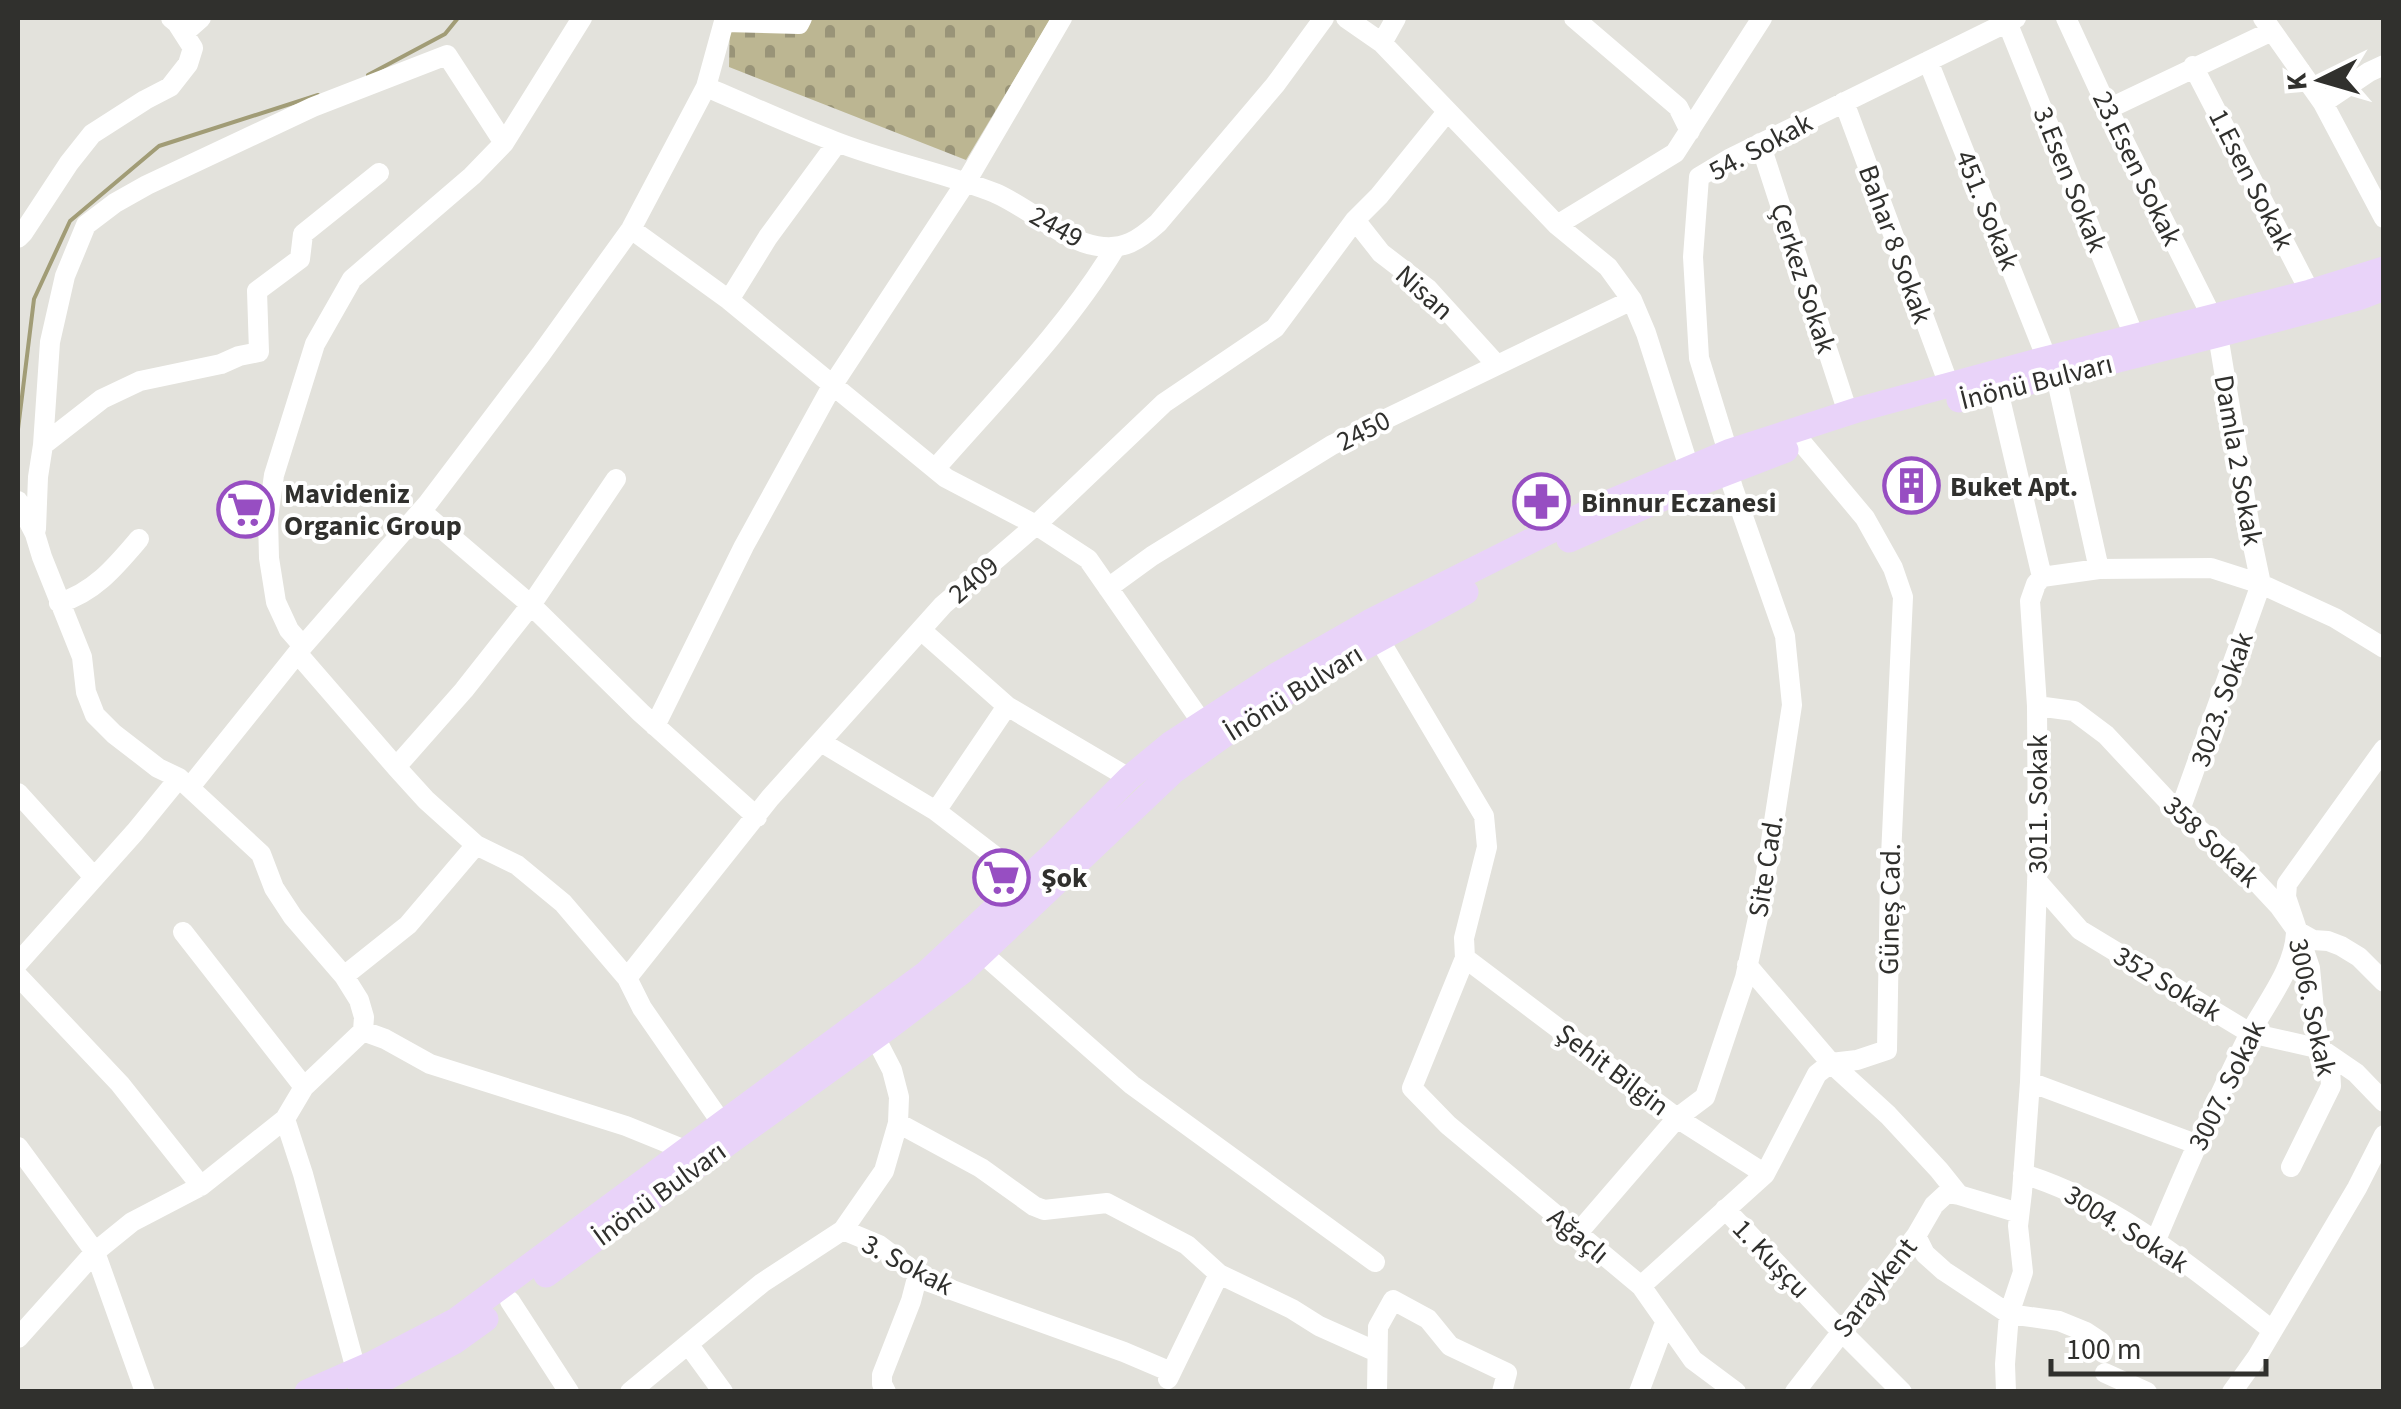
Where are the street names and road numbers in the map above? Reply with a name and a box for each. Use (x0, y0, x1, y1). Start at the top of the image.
street label: 23.Esen Sokak (2082, 84, 2192, 253)
street label: 3.Esen Sokak (2023, 101, 2117, 258)
street label: 1.Esen Sokak (2198, 102, 2304, 257)
street label: 54. Sokak (1702, 103, 1819, 191)
street label: 451. Sokak (1945, 144, 2029, 276)
street label: Bahar 8 Sokak (1848, 159, 1942, 330)
street label: 2449 (1022, 196, 1091, 258)
street label: Çerkez Sokak (1760, 198, 1846, 359)
street label: Nisan (1386, 256, 1462, 330)
street label: İnönü Bulvarı (1956, 344, 2117, 420)
street label: Damla 2 Sokak (2203, 372, 2273, 549)
street label: 2450 (1330, 400, 1397, 461)
street label: 2409 (940, 546, 1008, 613)
street label: 3023. Sokak (2180, 627, 2264, 772)
street label: İnönü Bulvarı (1217, 635, 1370, 751)
street label: 3011. Sokak (2018, 734, 2058, 874)
street label: 358 Sokak (2154, 787, 2269, 897)
street label: Site Cad. (1738, 812, 1794, 920)
street label: Güneş Cad. (1869, 843, 1911, 975)
street label: 3006. Sokak (2278, 935, 2346, 1080)
street label: 352 Sokak (2106, 936, 2229, 1032)
street label: Şehit Bilgin (1547, 1014, 1677, 1126)
street label: 3007. Sokak (2178, 1014, 2276, 1157)
street label: İnönü Bulvarı (585, 1132, 734, 1256)
street label: 3004. Sokak (2057, 1175, 2197, 1283)
street label: Ağaçlı (1539, 1198, 1618, 1274)
street label: 1. Kuşçu (1723, 1210, 1819, 1308)
street label: 3. Sokak (855, 1224, 960, 1306)
street label: Saraykent (1823, 1229, 1927, 1346)

